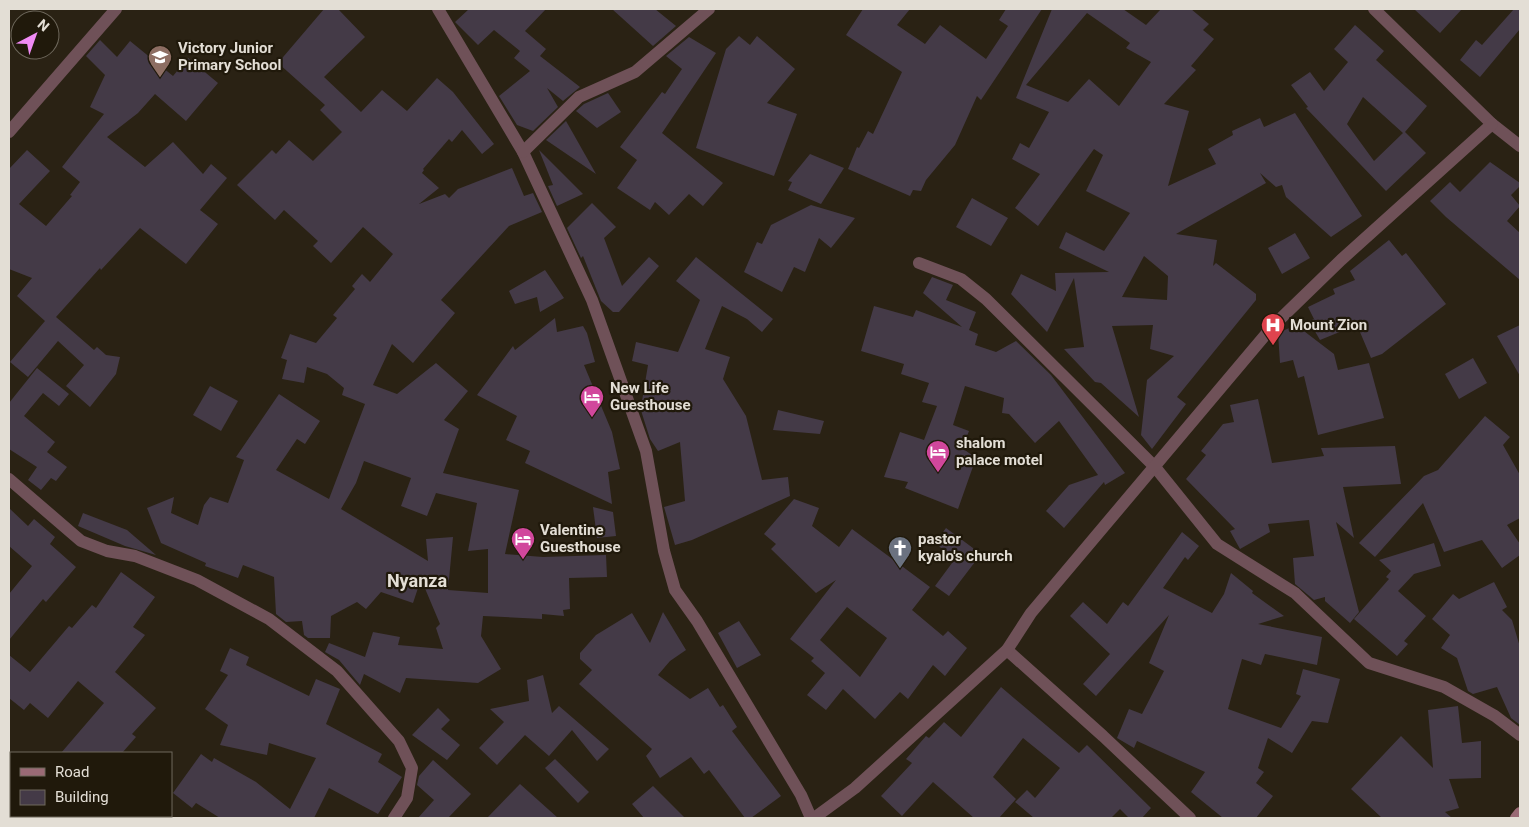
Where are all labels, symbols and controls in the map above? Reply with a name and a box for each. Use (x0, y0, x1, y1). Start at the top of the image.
north arrow (10, 10, 60, 60)
text: N (35, 16, 53, 34)
place label: Victory Junior Primary School (178, 39, 281, 74)
school or university icon: Victory Junior Primary School (147, 44, 173, 78)
hospital icon: Mount Zion (1260, 312, 1286, 346)
place label: Mount Zion (1290, 316, 1367, 334)
place label: New Life Guesthouse (610, 379, 691, 414)
hotel icon: New Life Guesthouse (579, 384, 605, 418)
place label: shalom palace motel (956, 434, 1043, 469)
hotel icon: shalom palace motel (925, 439, 951, 473)
place label: Valentine Guesthouse (540, 521, 621, 556)
hotel icon: Valentine Guesthouse (510, 526, 536, 560)
place label: pastor kyalo's church (918, 530, 1013, 565)
church icon: pastor kyalo's church (887, 535, 913, 569)
district label: Nyanza (387, 570, 447, 591)
legend (10, 752, 172, 817)
text: Road (55, 763, 89, 781)
text: Building (55, 788, 109, 806)

